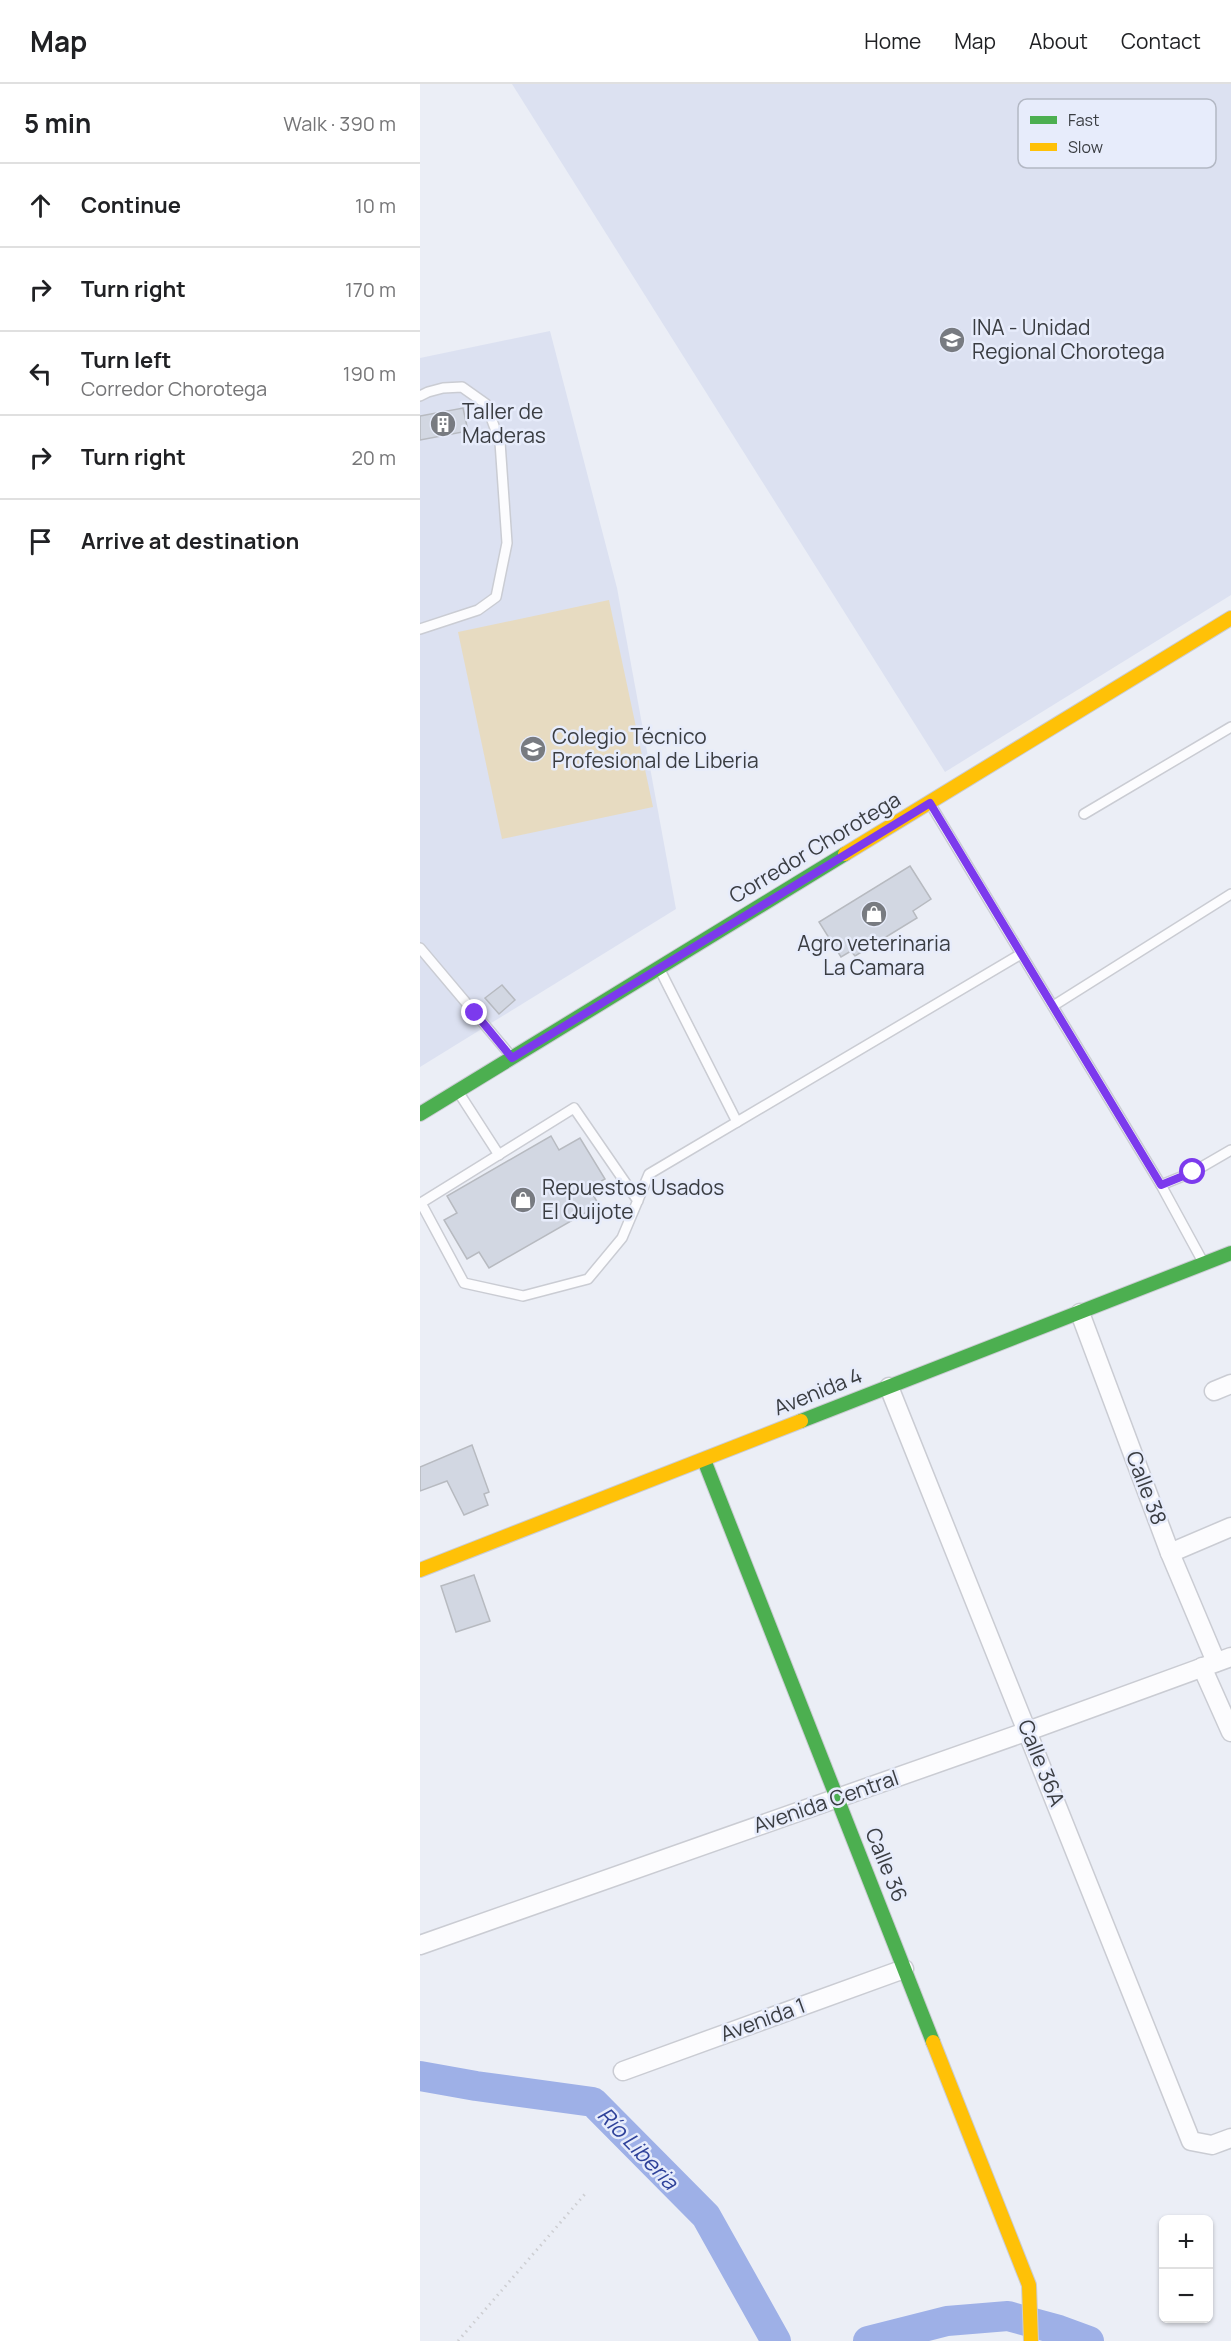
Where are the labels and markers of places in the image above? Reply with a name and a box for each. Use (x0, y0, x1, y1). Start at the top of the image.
place label: INA - Unidad Regional Chorotega (972, 313, 1165, 365)
school or university icon: INA - Unidad Regional Chorotega (937, 325, 967, 355)
place label: Taller de Maderas (462, 397, 546, 449)
building icon: Taller de Maderas (428, 409, 458, 439)
place label: Colegio Técnico Profesional de Liberia (552, 722, 759, 774)
school or university icon: Colegio Técnico Profesional de Liberia (518, 734, 548, 764)
shop icon: Agro veterinaria La Camara (859, 899, 889, 929)
place label: Agro veterinaria La Camara (797, 929, 951, 981)
place label: Repuestos Usados El Quijote (542, 1173, 724, 1225)
shop icon: Repuestos Usados El Quijote (508, 1185, 538, 1215)

